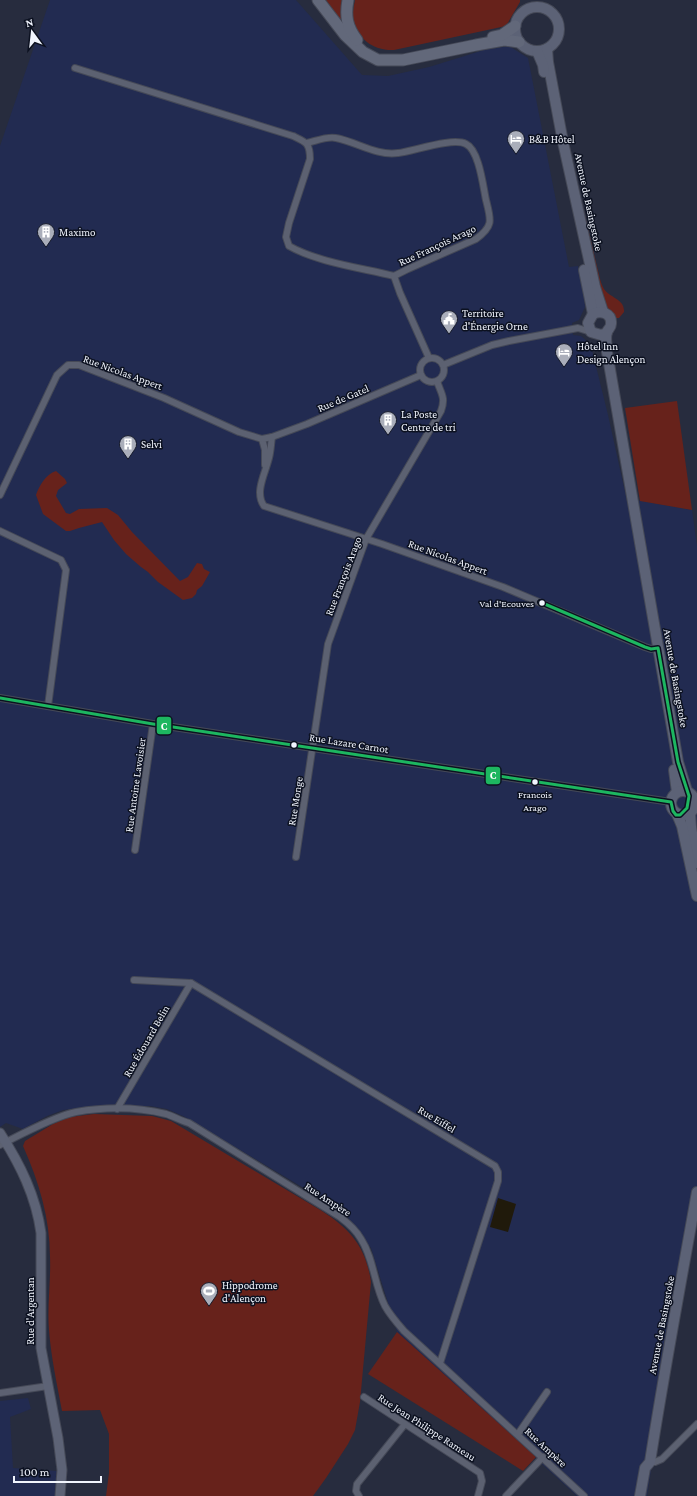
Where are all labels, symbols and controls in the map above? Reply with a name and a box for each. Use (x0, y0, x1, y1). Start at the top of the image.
north arrow (12, 12, 52, 52)
text: N (24, 15, 35, 29)
hotel icon: B&B Hôtel (506, 129, 526, 154)
place label: B&B Hôtel (529, 133, 575, 145)
street label: Avenue de Basingstoke (572, 152, 605, 253)
building icon: Maximo (36, 222, 56, 247)
street label: Rue François Arago (397, 222, 478, 269)
place label: Maximo (59, 226, 96, 238)
place label: Territoire d'Énergie Orne (462, 307, 528, 333)
public building icon: Territoire d'Énergie Orne (439, 309, 459, 334)
place label: Hôtel Inn Design Alençon (577, 340, 645, 366)
hotel icon: Hôtel Inn Design Alençon (554, 342, 574, 367)
street label: Rue Nicolas Appert (81, 352, 165, 393)
street label: Rue de Gatel (315, 382, 371, 414)
place label: La Poste Centre de tri (401, 408, 456, 433)
building icon: La Poste Centre de tri (378, 410, 398, 435)
building icon: Selvi (118, 434, 138, 459)
place label: Selvi (141, 438, 162, 450)
street label: Rue François Arago (322, 534, 365, 618)
street label: Rue Nicolas Appert (406, 537, 490, 578)
place label: Val d'Ecouves (479, 598, 534, 609)
marker: Val d'Ecouves (537, 598, 547, 608)
street label: Avenue de Basingstoke (660, 628, 691, 729)
line badge: C (156, 716, 172, 735)
text: C (161, 720, 168, 732)
street label: Rue Lazare Carnot (309, 731, 390, 755)
street label: Rue Antoine Lavoisier (122, 737, 148, 833)
unlabelled marker (289, 740, 299, 750)
line badge: C (485, 766, 501, 785)
text: C (490, 769, 497, 781)
street label: Rue Monge (285, 776, 306, 826)
marker: Francois Arago (530, 777, 540, 787)
place label: Francois Arago (518, 789, 552, 813)
street label: Rue Édouard Belin (121, 1003, 171, 1079)
street label: Rue Eiffel (416, 1103, 458, 1135)
street label: Rue Ampère (302, 1180, 354, 1219)
street label: Avenue de Basingstoke (646, 1275, 677, 1375)
street label: Rue d'Argentan (24, 1277, 37, 1345)
place label: Hippodrome d'Alençon (222, 1279, 278, 1305)
sports icon: Hippodrome d'Alençon (199, 1281, 219, 1306)
street label: Rue Jean Philippe Rameau (375, 1391, 478, 1464)
street label: Rue Ampère (522, 1425, 570, 1470)
scale bar (14, 1458, 101, 1484)
text: 100 m (20, 1465, 50, 1479)

